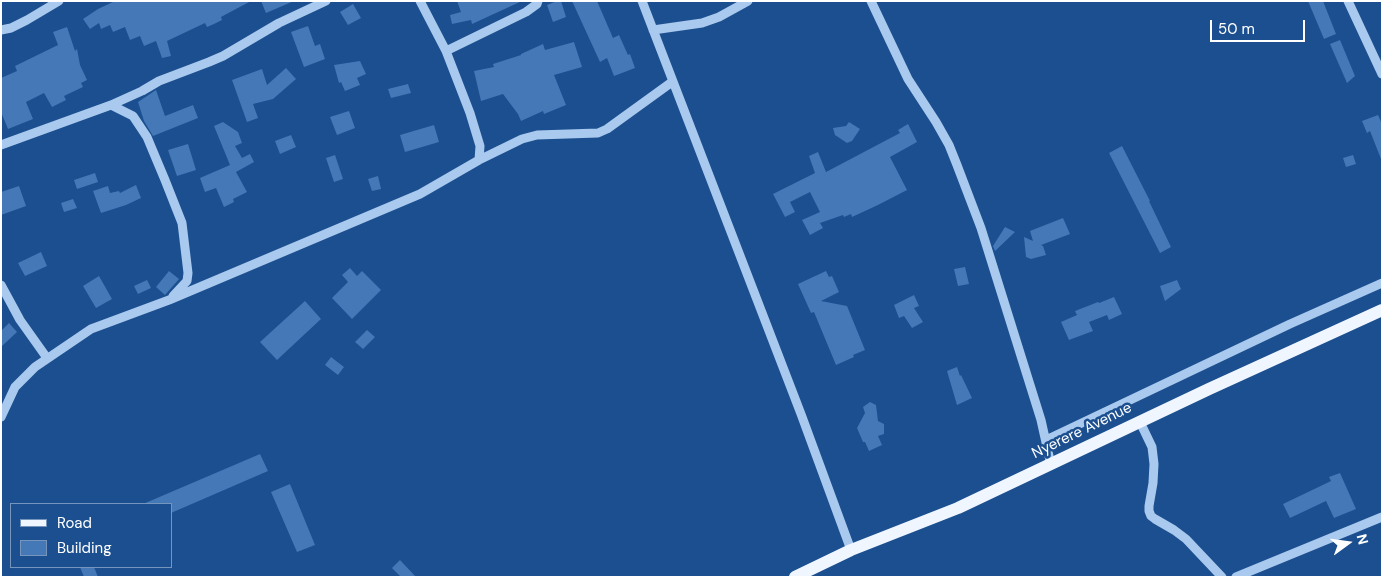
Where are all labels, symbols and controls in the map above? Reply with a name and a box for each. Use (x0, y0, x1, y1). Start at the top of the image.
scale bar (1213, 10, 1308, 42)
text: 50 m (1218, 19, 1255, 39)
street label: Nyerere Avenue (1029, 399, 1135, 463)
legend (10, 503, 172, 568)
text: Road (57, 513, 92, 533)
north arrow (1323, 518, 1373, 568)
text: N (1353, 532, 1373, 547)
text: Building (57, 538, 112, 558)

